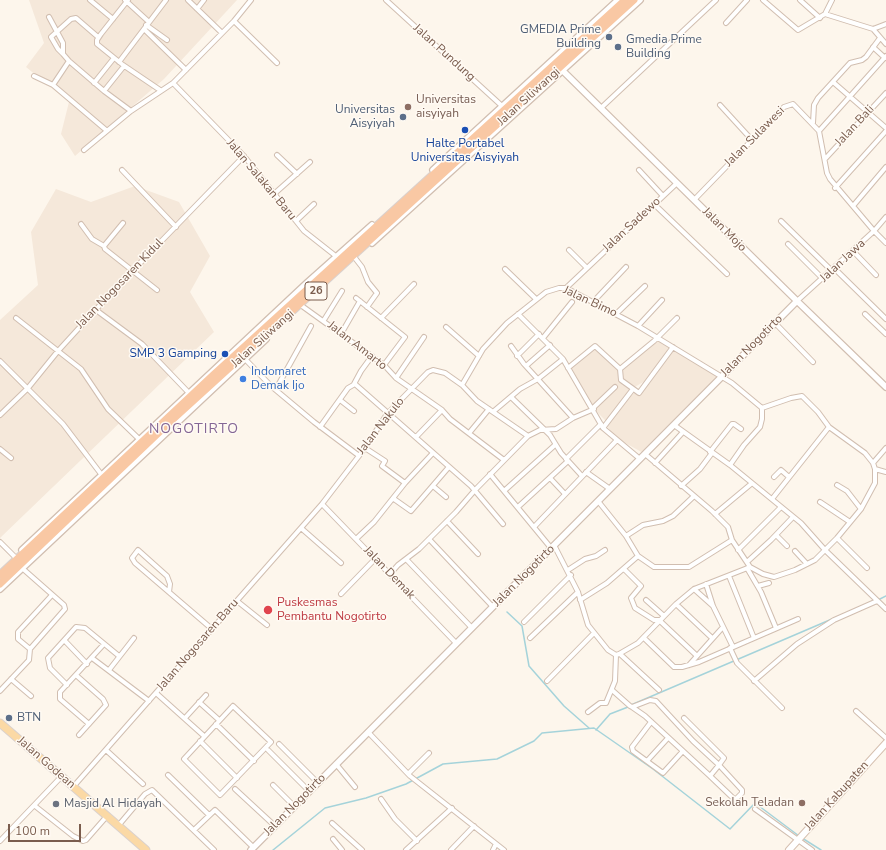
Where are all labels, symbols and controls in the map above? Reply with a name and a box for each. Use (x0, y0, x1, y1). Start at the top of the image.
street label: Jalan Pundung (410, 21, 478, 85)
place label: GMEDIA Prime Building (520, 23, 601, 51)
marker: GMEDIA Prime Building (604, 32, 614, 42)
place label: Gmedia Prime Building (626, 33, 702, 61)
marker: Gmedia Prime Building (613, 42, 623, 52)
street label: Jalan Siliwangi (495, 65, 563, 129)
place label: Universitas aisyiyah (416, 93, 476, 121)
marker: Universitas aisyiyah (403, 102, 413, 112)
street label: Jalan Bali (832, 102, 878, 150)
place label: Universitas Aisyiyah (335, 103, 395, 131)
street label: Jalan Sulawesi (722, 104, 788, 170)
marker: Universitas Aisyiyah (398, 112, 408, 122)
marker: Halte Portabel Universitas Aisyiyah (460, 125, 470, 135)
street label: Jalan Salakan Baru (223, 137, 299, 223)
place label: Halte Portabel Universitas Aisyiyah (411, 137, 519, 165)
street label: Jalan Sadewo (600, 195, 664, 255)
street label: Jalan Mojo (699, 205, 749, 255)
street label: Jalan Nogosaren Kidul (73, 236, 167, 332)
street label: Jalan Jawa (817, 236, 869, 286)
road number: 26 (305, 282, 327, 300)
street label: Jalan Bimo (561, 283, 619, 321)
street label: Jalan Siliwangi (229, 307, 297, 371)
street label: Jalan Nogotirto (718, 312, 786, 380)
street label: Jalan Amarto (325, 319, 389, 373)
place label: SMP 3 Gamping (129, 347, 217, 361)
marker: SMP 3 Gamping (220, 349, 230, 359)
place label: Indomaret Demak Ijo (251, 365, 306, 393)
marker: Indomaret Demak Ijo (238, 374, 248, 384)
street label: Jalan Nakulo (354, 395, 408, 457)
district label: NOGOTIRTO (149, 422, 239, 438)
street label: Jalan Nogotirto (490, 542, 558, 610)
street label: Jalan Demak (360, 544, 418, 602)
street label: Jalan Nogosaren Baru (154, 596, 242, 694)
place label: Puskesmas Pembantu Nogotirto (277, 596, 387, 624)
marker: Puskesmas Pembantu Nogotirto (262, 604, 274, 616)
place label: BTN (17, 711, 41, 725)
marker: BTN (4, 713, 14, 723)
street label: Jalan Godean (14, 734, 78, 792)
street label: Jalan Kabupaten (802, 758, 872, 834)
street label: Jalan Nogotirto (261, 771, 329, 839)
place label: Sekolah Teladan (705, 796, 794, 810)
place label: Masjid Al Hidayah (64, 797, 162, 811)
marker: Sekolah Teladan (797, 798, 807, 808)
marker: Masjid Al Hidayah (51, 799, 61, 809)
scale bar (10, 816, 83, 842)
text: 100 m (15, 823, 50, 839)

